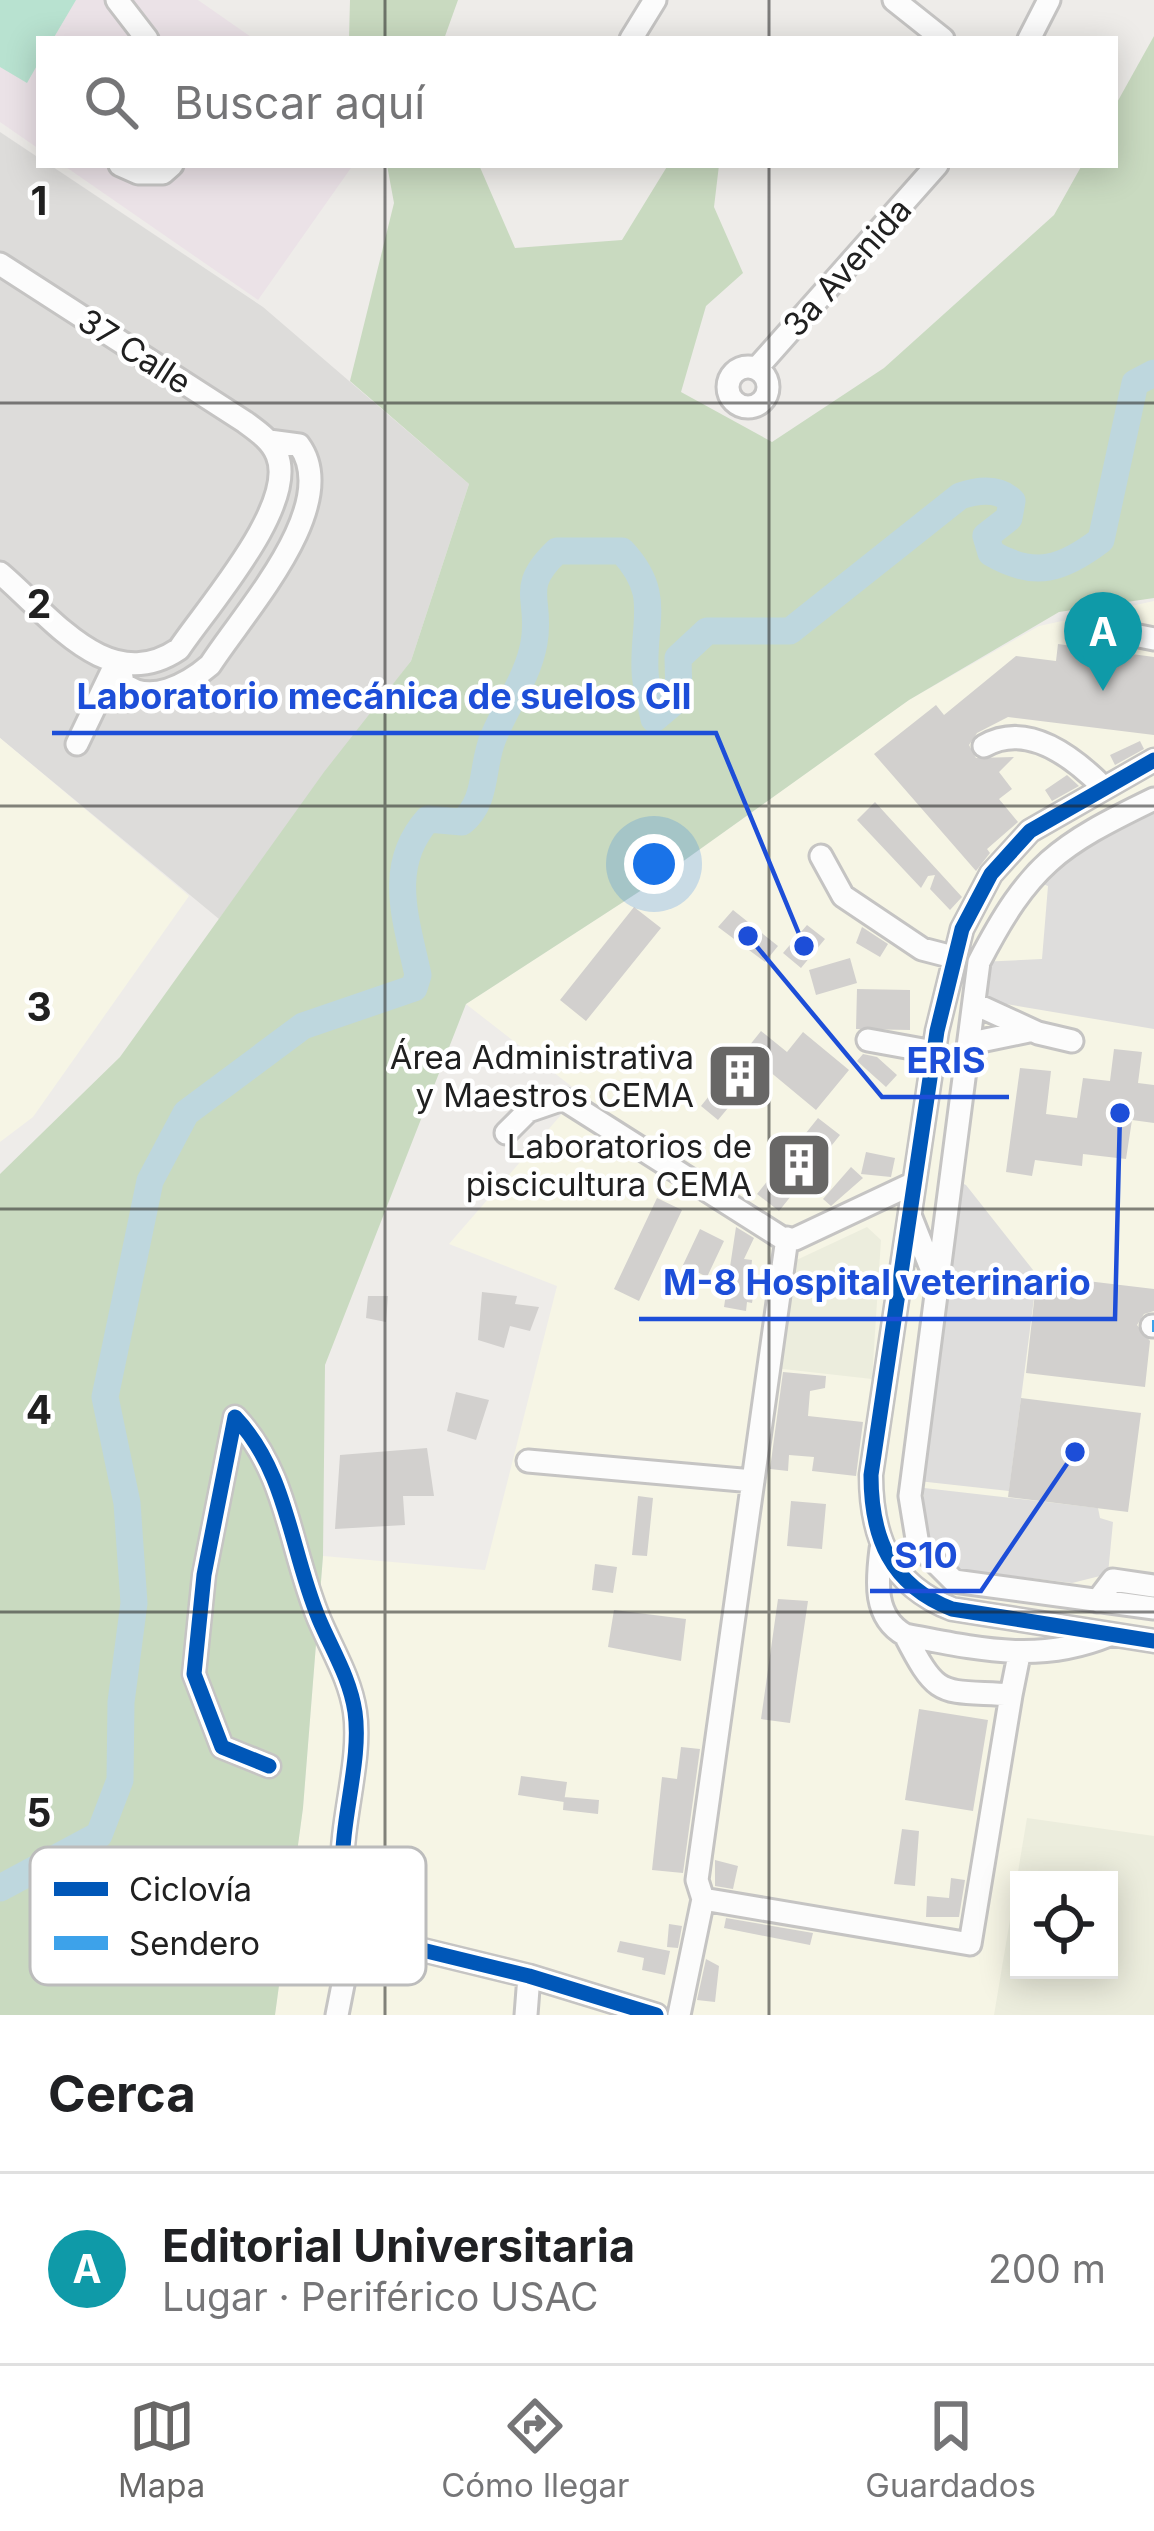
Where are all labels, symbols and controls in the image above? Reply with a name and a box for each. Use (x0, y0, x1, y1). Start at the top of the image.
search box (36, 36, 1118, 168)
icon: search (78, 69, 144, 135)
text: Buscar aquí (174, 75, 425, 130)
text: 1 (31, 177, 47, 224)
street label: 3a Avenida (775, 190, 919, 344)
street label: 37 Calle (71, 300, 199, 402)
text: 2 (27, 580, 51, 627)
pin: A (1064, 592, 1142, 691)
callout: Laboratorio mecánica de suelos CII (52, 661, 716, 733)
text: Laboratorio mecánica de suelos CII (76, 674, 692, 718)
your location (624, 834, 684, 894)
text: 3 (26, 983, 52, 1030)
callout: ERIS (882, 1025, 1009, 1097)
place label: Área Administrativa y Maestros CEMA (390, 1037, 694, 1115)
text: ERIS (906, 1038, 986, 1082)
building icon: Área Administrativa y Maestros CEMA (705, 1041, 775, 1111)
place label: Laboratorios de piscicultura CEMA (466, 1126, 752, 1204)
building icon: Laboratorios de piscicultura CEMA (764, 1130, 834, 1200)
callout: M-8 Hospital veterinario (639, 1247, 1115, 1319)
text: M-8 Hospital veterinario (663, 1260, 1091, 1304)
text: 4 (26, 1386, 52, 1433)
callout: S10 (870, 1519, 981, 1591)
text: S10 (894, 1533, 958, 1577)
text: 5 (27, 1789, 51, 1836)
legend (30, 1847, 426, 1985)
text: Ciclovía (129, 1869, 252, 1909)
map controls (1010, 1871, 1118, 1979)
button: locate (1010, 1871, 1118, 1979)
text: Sendero (129, 1923, 260, 1963)
text: Cerca (48, 2063, 196, 2124)
text: Editorial Universitaria (162, 2218, 635, 2273)
text: A (72, 2245, 102, 2292)
text: 200 m (988, 2245, 1106, 2292)
text: Lugar · Periférico USAC (162, 2273, 598, 2320)
tab: Mapa (118, 2393, 205, 2505)
tab: Cómo llegar (441, 2393, 629, 2505)
tab: Guardados (865, 2393, 1036, 2505)

